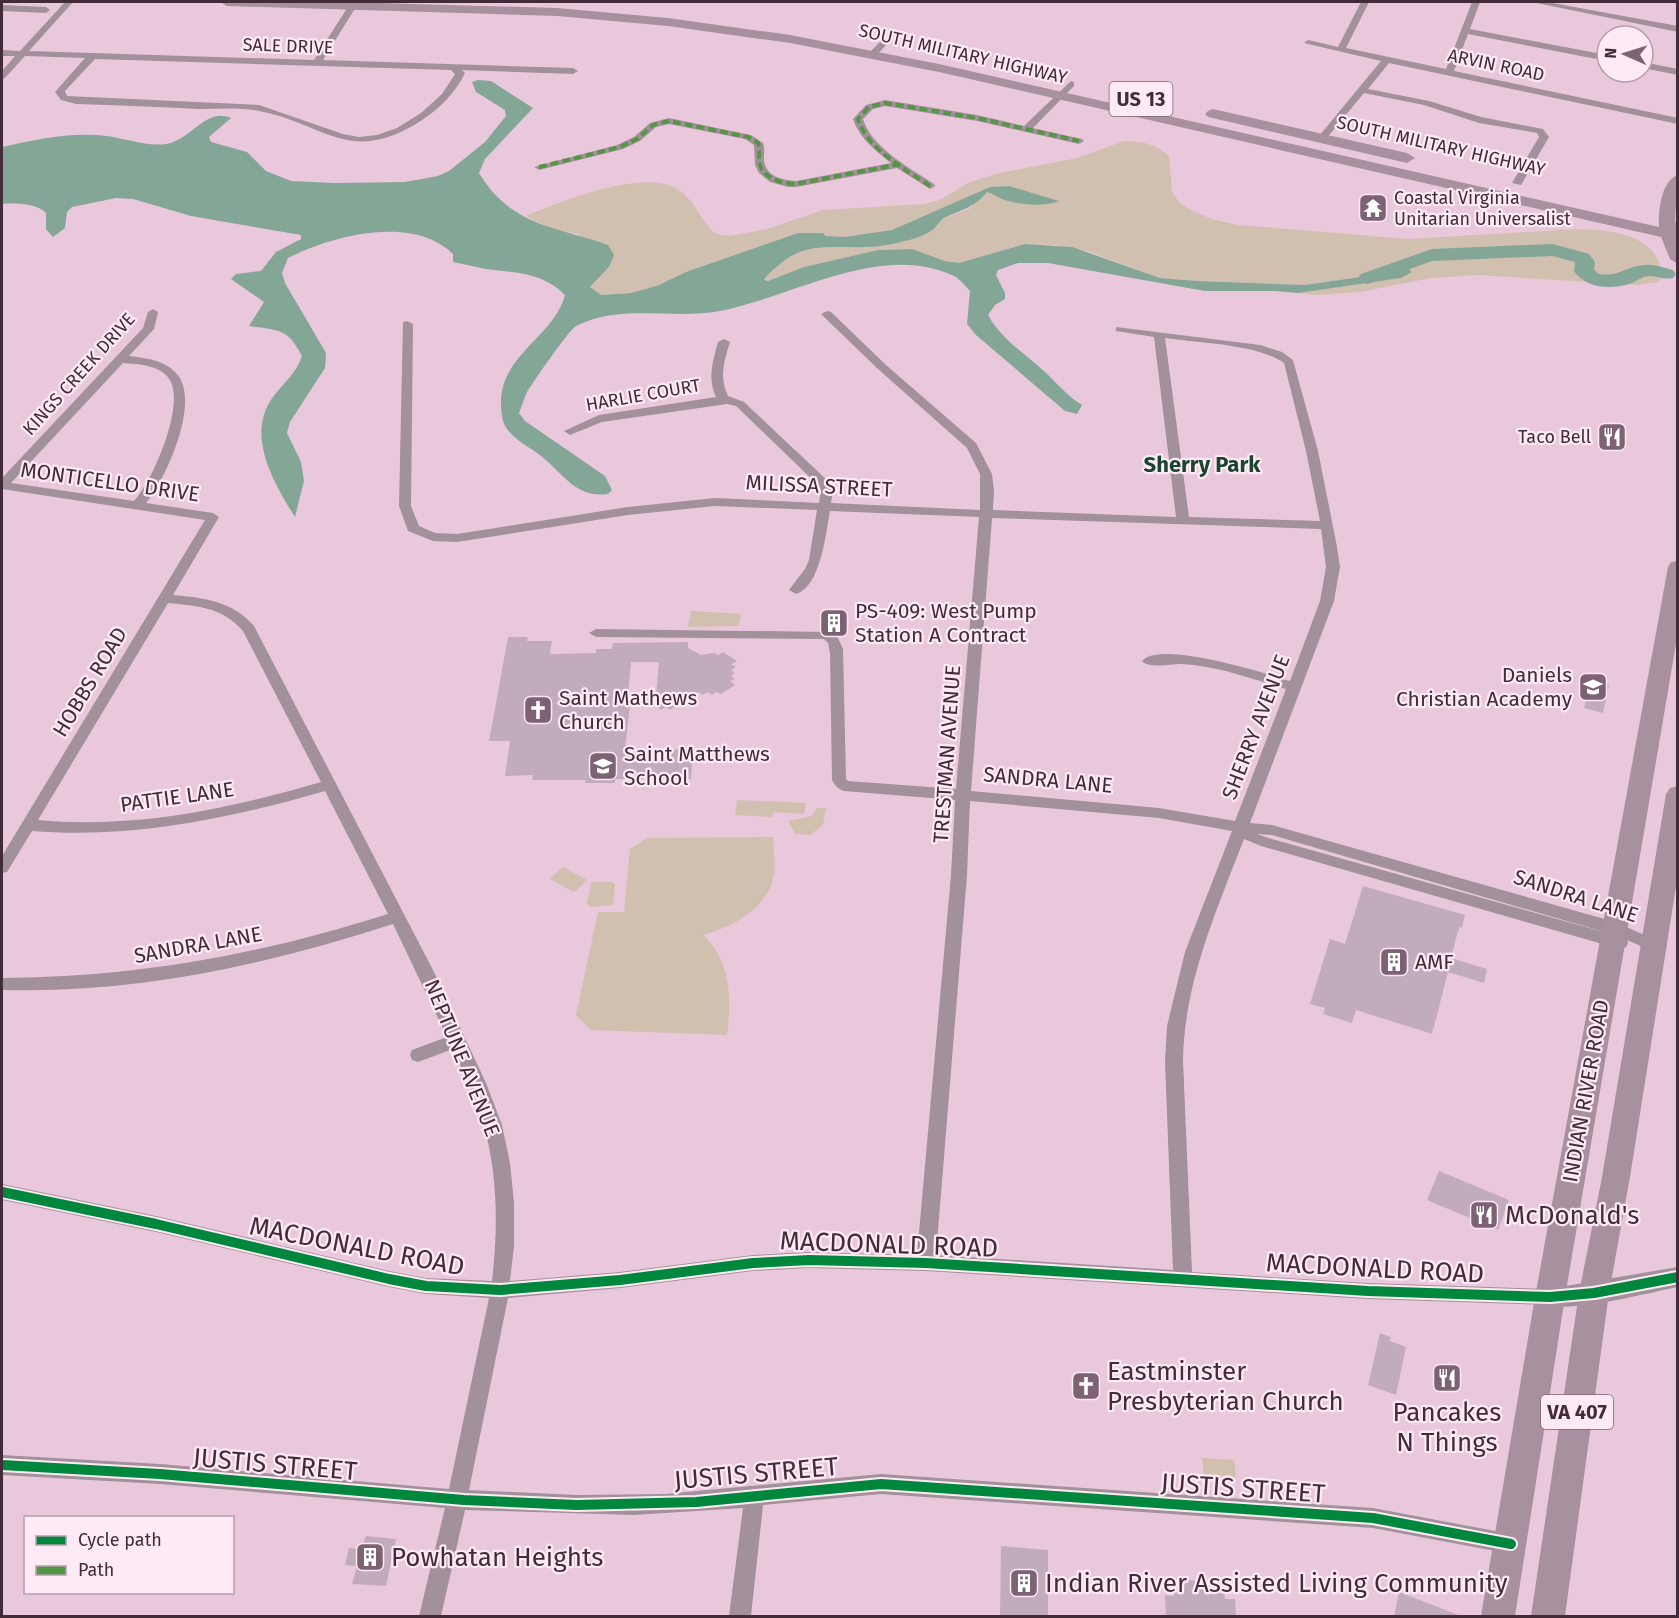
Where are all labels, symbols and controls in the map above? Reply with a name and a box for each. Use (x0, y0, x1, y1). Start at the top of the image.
street label: SOUTH MILITARY HIGHWAY (857, 19, 1069, 89)
north arrow (1595, 24, 1655, 84)
street label: SALE DRIVE (242, 33, 334, 59)
street label: ARVIN ROAD (1446, 44, 1546, 86)
text: N (1601, 47, 1620, 59)
road number: US 13 (1110, 82, 1172, 116)
street label: SOUTH MILITARY HIGHWAY (1335, 111, 1547, 181)
place label: Coastal Virginia Unitarian Universalist (1394, 187, 1571, 230)
temple icon: Coastal Virginia Unitarian Universalist (1357, 192, 1389, 224)
street label: KINGS CREEK DRIVE (18, 308, 140, 440)
street label: HARLIE COURT (584, 374, 703, 416)
restaurant icon: Taco Bell (1596, 421, 1628, 453)
place label: Taco Bell (1518, 426, 1591, 448)
district label: Sherry Park (1144, 451, 1261, 478)
street label: MONTICELLO DRIVE (19, 457, 201, 507)
street label: MILISSA STREET (745, 469, 893, 503)
place label: PS-409: West Pump Station A Contract (855, 598, 1037, 648)
building icon: PS-409: West Pump Station A Contract (818, 607, 850, 639)
street label: HOBBS ROAD (47, 622, 133, 742)
street label: SHERRY AVENUE (1216, 651, 1296, 803)
place label: Daniels Christian Academy (1396, 662, 1573, 712)
street label: TRESTMAN AVENUE (928, 664, 966, 844)
school or university icon: Daniels Christian Academy (1577, 671, 1609, 703)
place label: Saint Mathews Church (559, 685, 697, 735)
church icon: Saint Mathews Church (522, 694, 554, 726)
place label: Saint Matthews School (624, 741, 770, 791)
school or university icon: Saint Matthews School (587, 750, 619, 782)
street label: SANDRA LANE (982, 761, 1114, 799)
street label: PATTIE LANE (118, 776, 236, 818)
street label: SANDRA LANE (1510, 864, 1642, 928)
street label: SANDRA LANE (132, 921, 264, 969)
building icon: AMF (1378, 946, 1410, 978)
place label: AMF (1415, 949, 1454, 975)
street label: NEPTUNE AVENUE (419, 976, 505, 1140)
street label: INDIAN RIVER ROAD (1557, 998, 1615, 1184)
restaurant icon: McDonald's (1468, 1199, 1500, 1231)
place label: McDonald's (1505, 1200, 1639, 1231)
street label: MACDONALD ROAD (247, 1210, 467, 1283)
street label: MACDONALD ROAD (779, 1225, 999, 1264)
street label: MACDONALD ROAD (1265, 1247, 1485, 1290)
place label: Eastminster Presbyterian Church (1107, 1356, 1344, 1417)
restaurant icon: Pancakes N Things (1431, 1362, 1463, 1394)
church icon: Eastminster Presbyterian Church (1070, 1370, 1102, 1402)
road number: VA 407 (1541, 1395, 1613, 1429)
place label: Pancakes N Things (1393, 1397, 1501, 1458)
street label: JUSTIS STREET (192, 1442, 359, 1487)
street label: JUSTIS STREET (673, 1451, 840, 1496)
street label: JUSTIS STREET (1160, 1467, 1327, 1510)
legend (24, 1516, 234, 1594)
text: Cycle path (78, 1529, 162, 1551)
building icon: Powhatan Heights (354, 1541, 386, 1573)
place label: Powhatan Heights (391, 1542, 603, 1573)
text: Path (78, 1559, 114, 1581)
building icon: Indian River Assisted Living Community (1008, 1567, 1040, 1599)
place label: Indian River Assisted Living Community (1045, 1568, 1508, 1599)

